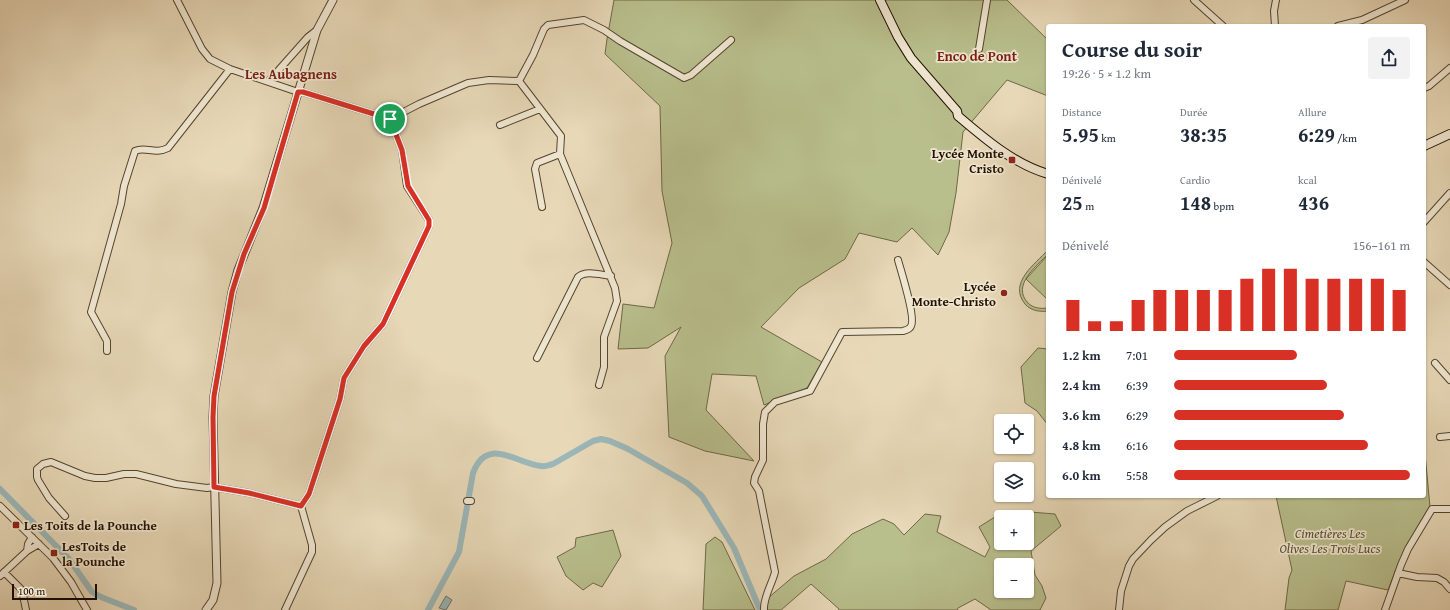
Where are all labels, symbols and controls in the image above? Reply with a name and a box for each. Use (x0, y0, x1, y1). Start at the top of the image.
text: Course du soir (1062, 33, 1202, 65)
button: share (1368, 37, 1410, 79)
district label: Enco de Pont (937, 46, 1018, 66)
district label: Les Aubagnens (245, 64, 337, 84)
text: 19:26 · 5 × 1.2 km (1062, 64, 1151, 83)
pin (373, 102, 407, 136)
text: Distance (1062, 104, 1101, 120)
text: Durée (1180, 104, 1208, 120)
text: Allure (1298, 104, 1326, 120)
icon: arrive (379, 108, 401, 130)
text: 5.95 (1062, 120, 1099, 149)
text: 38:35 (1180, 120, 1227, 149)
text: 6:29 (1298, 120, 1335, 149)
text: km (1099, 130, 1116, 146)
text: /km (1335, 130, 1357, 146)
place label: Lycée Monte Cristo (932, 144, 1004, 178)
marker: Lycée Monte Cristo (1007, 155, 1017, 165)
text: Dénivelé (1062, 172, 1102, 188)
text: Cardio (1180, 172, 1210, 188)
text: kcal (1298, 172, 1317, 188)
text: 25 (1062, 188, 1083, 217)
text: 148 (1180, 188, 1211, 217)
text: 436 (1298, 188, 1329, 217)
text: m (1083, 198, 1094, 214)
text: bpm (1211, 198, 1234, 214)
text: Dénivelé (1062, 236, 1109, 255)
text: 156–161 m (1353, 236, 1410, 255)
place label: Lycée Monte-Christo (912, 277, 996, 311)
marker: Lycée Monte-Christo (999, 288, 1009, 298)
text: 1.2 km (1062, 346, 1101, 365)
text: 7:01 (1126, 346, 1148, 365)
text: 2.4 km (1062, 376, 1101, 395)
text: 6:39 (1126, 376, 1148, 395)
text: 3.6 km (1062, 406, 1101, 425)
text: 6:29 (1126, 406, 1148, 425)
map controls (994, 414, 1034, 598)
button: locate (994, 414, 1034, 454)
text: 4.8 km (1062, 436, 1101, 455)
text: 6:16 (1126, 436, 1148, 455)
button: layers (994, 462, 1034, 502)
text: 6.0 km (1062, 466, 1101, 485)
text: 5:58 (1126, 466, 1148, 485)
button: + (994, 510, 1034, 550)
place label: Les Toits de la Pounche (24, 516, 157, 535)
marker: Les Toits de la Pounche (11, 520, 21, 530)
park label: Cimetières Les Olives Les Trois Lucs (1280, 524, 1381, 558)
place label: LesToits de la Pounche (62, 537, 126, 571)
marker: LesToits de la Pounche (49, 548, 59, 558)
button: − (994, 558, 1034, 598)
scale bar (12, 582, 97, 601)
text: 100 m (18, 583, 45, 599)

